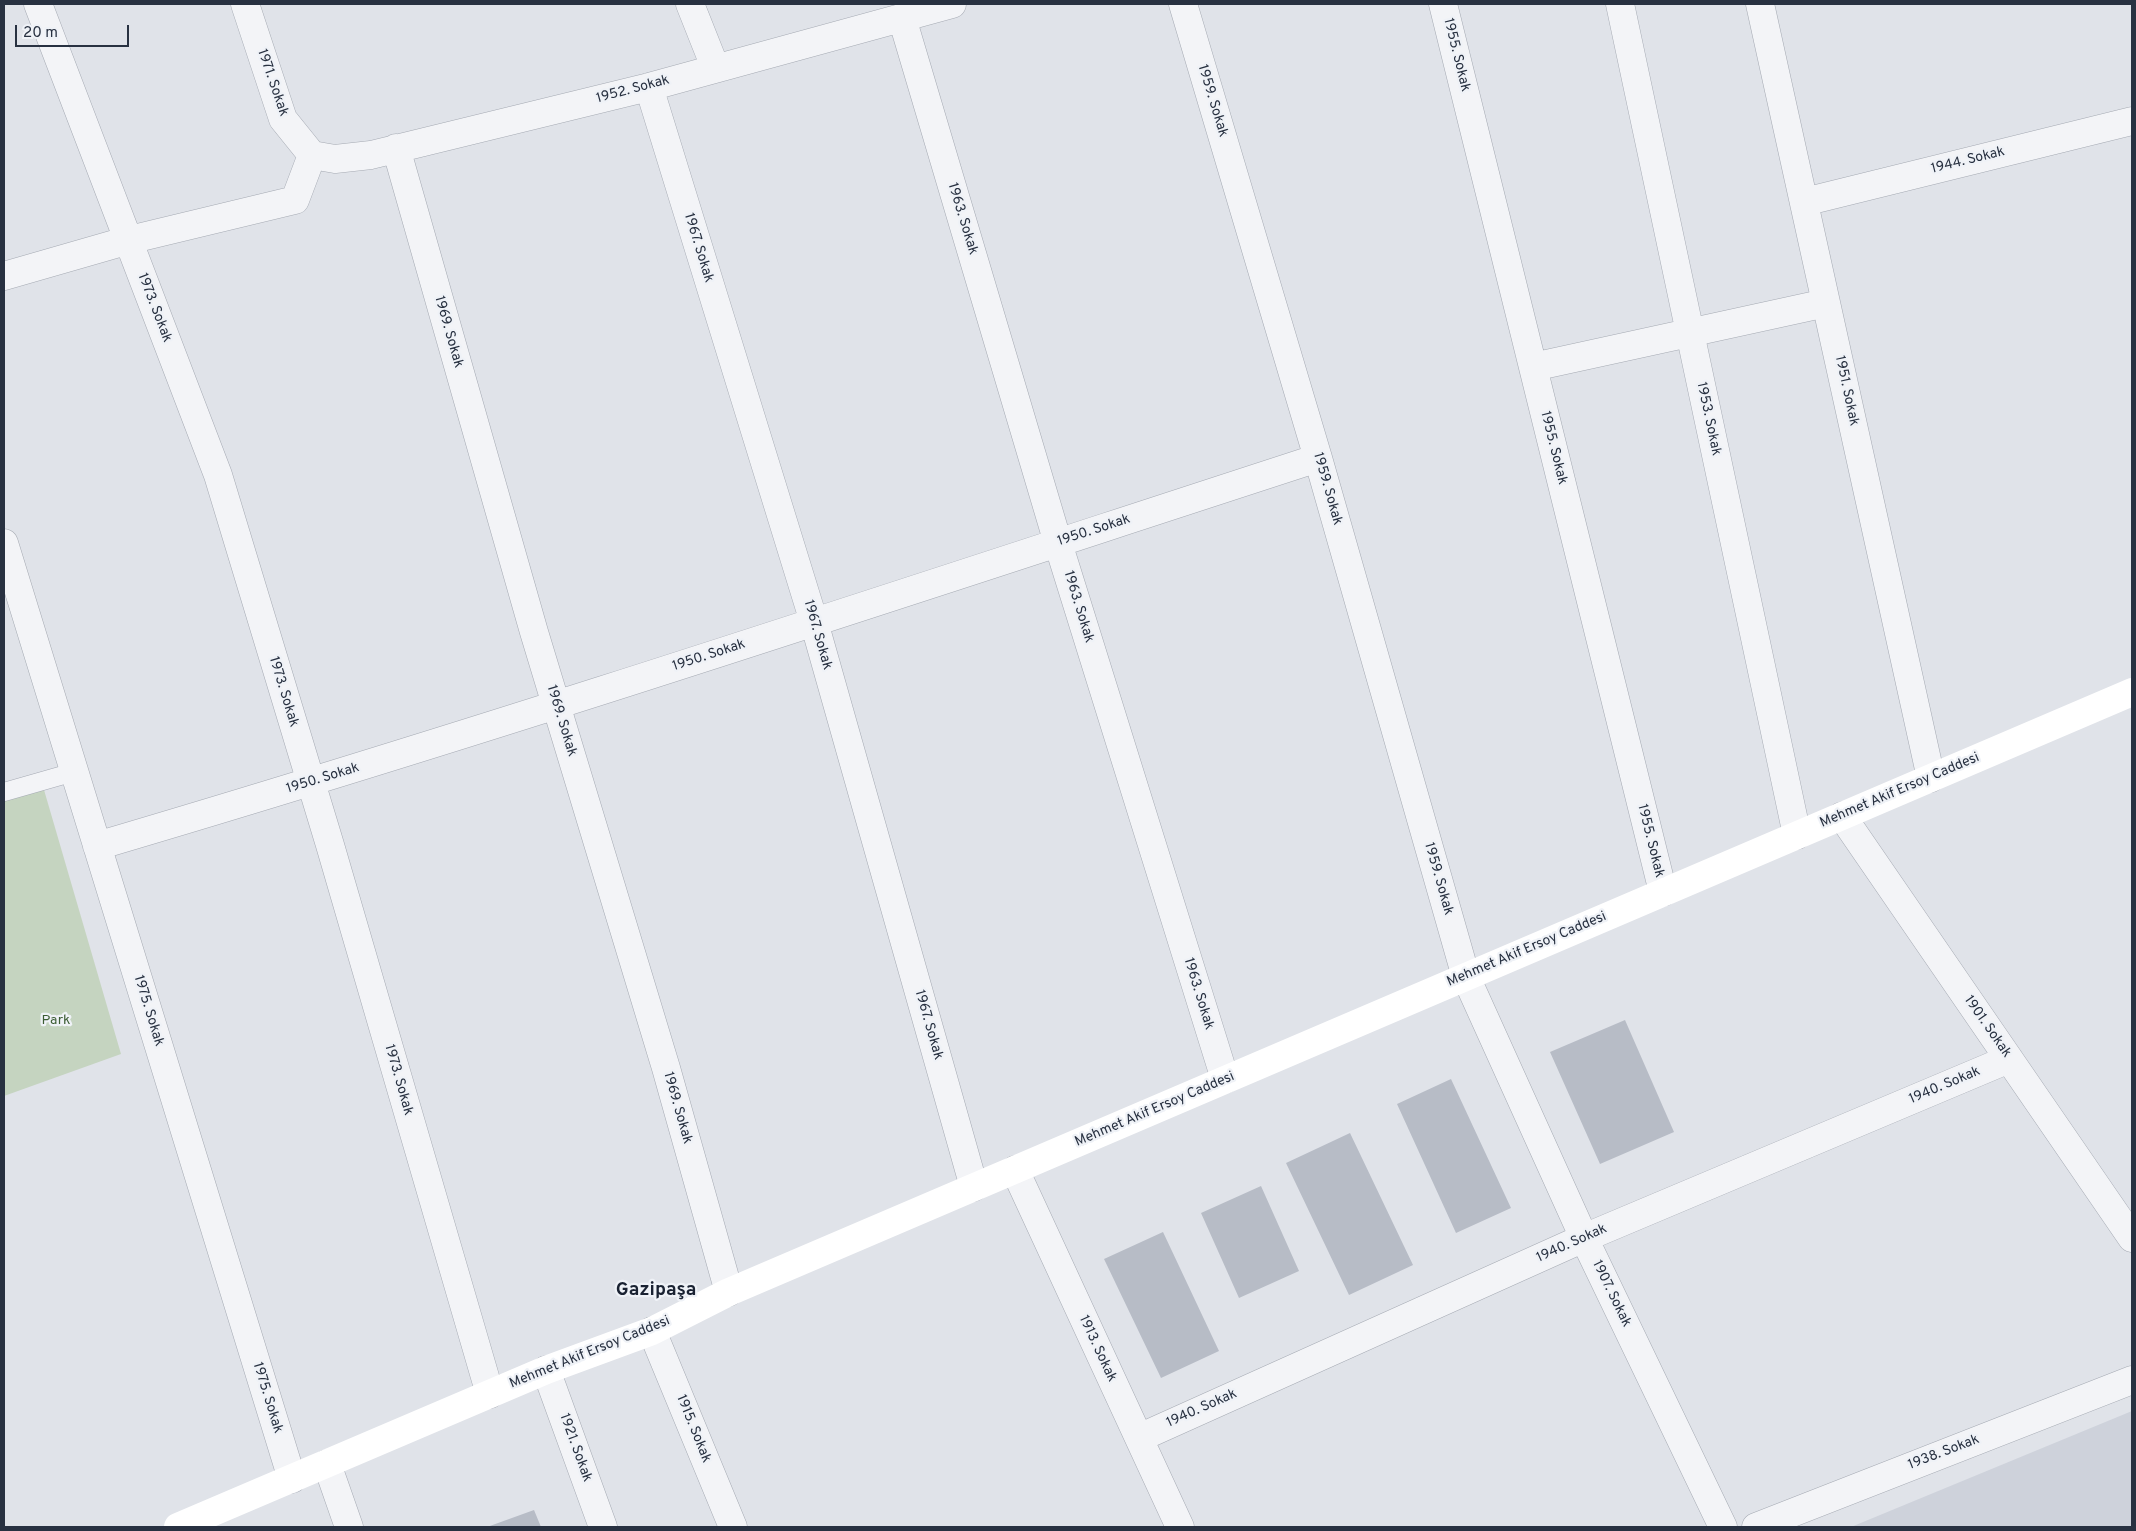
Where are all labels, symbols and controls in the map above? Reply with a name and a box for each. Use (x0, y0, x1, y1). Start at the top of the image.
scale bar (18, 15, 131, 47)
street label: 1955. Sokak (1439, 16, 1473, 94)
text: 20 m (23, 24, 58, 43)
street label: 1971. Sokak (253, 47, 291, 119)
street label: 1959. Sokak (1193, 63, 1231, 139)
street label: 1952. Sokak (595, 72, 671, 108)
street label: 1944. Sokak (1929, 144, 2007, 178)
street label: 1963. Sokak (943, 181, 981, 257)
street label: 1967. Sokak (679, 211, 717, 285)
street label: 1973. Sokak (133, 271, 175, 345)
street label: 1969. Sokak (430, 294, 466, 370)
street label: 1951. Sokak (1830, 354, 1862, 428)
street label: 1953. Sokak (1692, 381, 1724, 457)
street label: 1955. Sokak (1536, 409, 1570, 487)
street label: 1959. Sokak (1309, 451, 1345, 527)
street label: 1950. Sokak (1056, 511, 1132, 551)
street label: 1963. Sokak (1059, 569, 1097, 645)
street label: 1967. Sokak (799, 598, 835, 672)
street label: 1950. Sokak (671, 636, 747, 676)
street label: 1973. Sokak (264, 655, 302, 729)
street label: 1969. Sokak (542, 683, 580, 759)
street label: Mehmet Akif Ersoy Caddesi (1818, 750, 1982, 832)
street label: 1950. Sokak (284, 760, 362, 798)
street label: 1955. Sokak (1633, 802, 1667, 880)
street label: 1959. Sokak (1420, 841, 1456, 917)
street label: Mehmet Akif Ersoy Caddesi (1445, 909, 1609, 991)
street label: 1963. Sokak (1179, 956, 1217, 1032)
street label: 1975. Sokak (129, 973, 167, 1049)
street label: 1967. Sokak (910, 988, 946, 1062)
street label: 1901. Sokak (1960, 993, 2014, 1061)
park label: Park (42, 1013, 70, 1029)
street label: 1973. Sokak (380, 1043, 416, 1117)
street label: 1940. Sokak (1907, 1064, 1983, 1108)
street label: Mehmet Akif Ersoy Caddesi (1073, 1069, 1237, 1151)
street label: 1969. Sokak (659, 1070, 695, 1146)
street label: 1940. Sokak (1534, 1221, 1610, 1267)
street label: 1907. Sokak (1588, 1258, 1634, 1330)
district label: Gazipaşa (616, 1280, 696, 1302)
street label: Mehmet Akif Ersoy Caddesi (507, 1313, 673, 1393)
street label: 1913. Sokak (1074, 1313, 1120, 1385)
street label: 1975. Sokak (248, 1360, 286, 1436)
street label: 1940. Sokak (1164, 1386, 1240, 1432)
street label: 1915. Sokak (672, 1393, 714, 1465)
street label: 1921. Sokak (555, 1412, 595, 1484)
street label: 1938. Sokak (1906, 1432, 1982, 1474)

